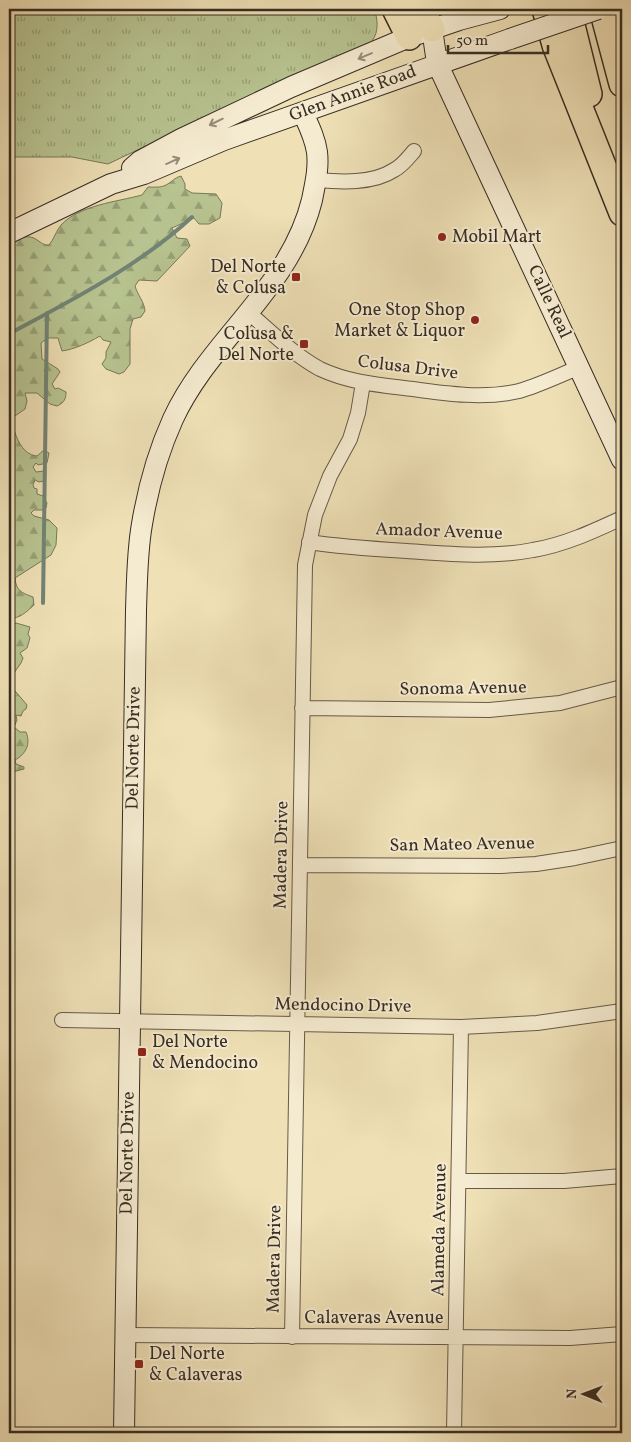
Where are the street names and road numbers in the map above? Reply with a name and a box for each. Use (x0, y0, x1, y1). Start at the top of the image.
street label: Glen Annie Road (286, 59, 420, 129)
street label: Calle Real (521, 261, 577, 343)
street label: Colusa Drive (356, 349, 460, 387)
street label: Amador Avenue (375, 517, 503, 547)
street label: Sonoma Avenue (399, 675, 527, 703)
street label: Del Norte Drive (120, 686, 148, 810)
street label: Madera Drive (269, 801, 295, 909)
street label: San Mateo Avenue (389, 831, 535, 859)
street label: Mendocino Drive (274, 992, 412, 1020)
street label: Del Norte Drive (114, 1091, 142, 1215)
street label: Alameda Avenue (426, 1163, 454, 1297)
street label: Madera Drive (262, 1205, 288, 1313)
street label: Calaveras Avenue (304, 1306, 444, 1331)

